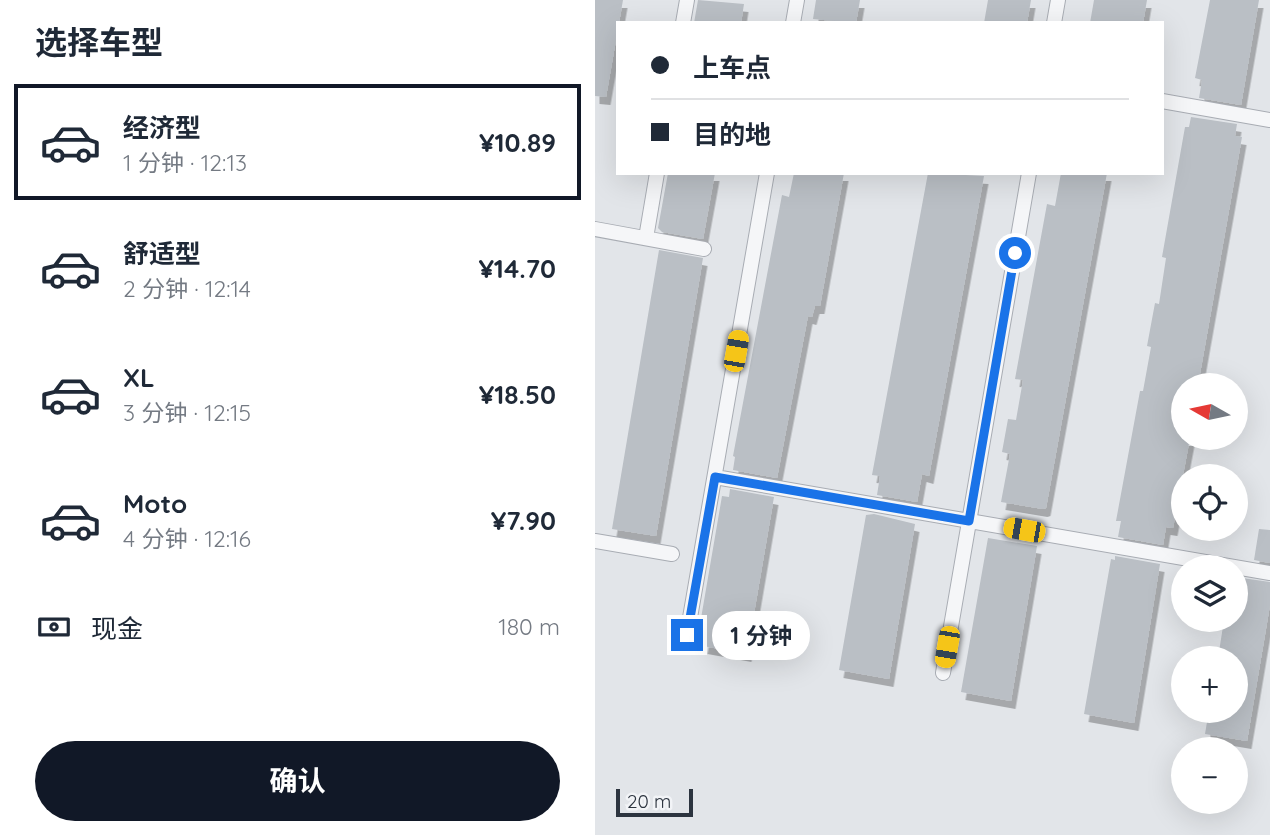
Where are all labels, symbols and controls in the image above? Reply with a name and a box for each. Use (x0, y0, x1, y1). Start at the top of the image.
text: 选择车型 (35, 22, 163, 62)
text: 上车点 (693, 51, 771, 84)
icon: car (39, 111, 102, 174)
text: 经济型 (123, 111, 201, 144)
text: 目的地 (693, 118, 771, 151)
text: ¥10.89 (479, 126, 556, 159)
text: 1 分钟 · 12:13 (123, 148, 247, 177)
icon: car (39, 237, 102, 300)
text: 舒适型 (123, 237, 201, 270)
route start (999, 237, 1031, 269)
text: ¥14.70 (478, 252, 556, 285)
text: 2 分钟 · 12:14 (123, 274, 251, 303)
car (723, 328, 750, 374)
text: XL (123, 361, 155, 394)
icon: car (39, 363, 102, 426)
north arrow (1171, 373, 1248, 450)
map controls (1171, 373, 1248, 814)
text: ¥18.50 (479, 378, 556, 411)
text: 3 分钟 · 12:15 (123, 398, 251, 427)
button: locate (1171, 464, 1248, 541)
text: Moto (123, 487, 187, 520)
icon: car (39, 489, 102, 552)
text: ¥7.90 (491, 504, 556, 537)
car (1002, 516, 1047, 544)
text: 4 分钟 · 12:16 (123, 524, 251, 553)
button: layers (1171, 555, 1248, 632)
icon: cash (35, 608, 73, 646)
callout: 1 分钟 (711, 610, 809, 660)
text: 现金 (91, 612, 143, 645)
text: 180 m (498, 612, 560, 641)
route end (671, 619, 703, 651)
text: 1 分钟 (730, 621, 792, 650)
car (934, 624, 961, 670)
button: + (1171, 646, 1248, 723)
button: − (1171, 737, 1248, 814)
button: 确认 (35, 741, 560, 821)
scale bar (616, 786, 693, 818)
text: 20 m (627, 789, 671, 813)

